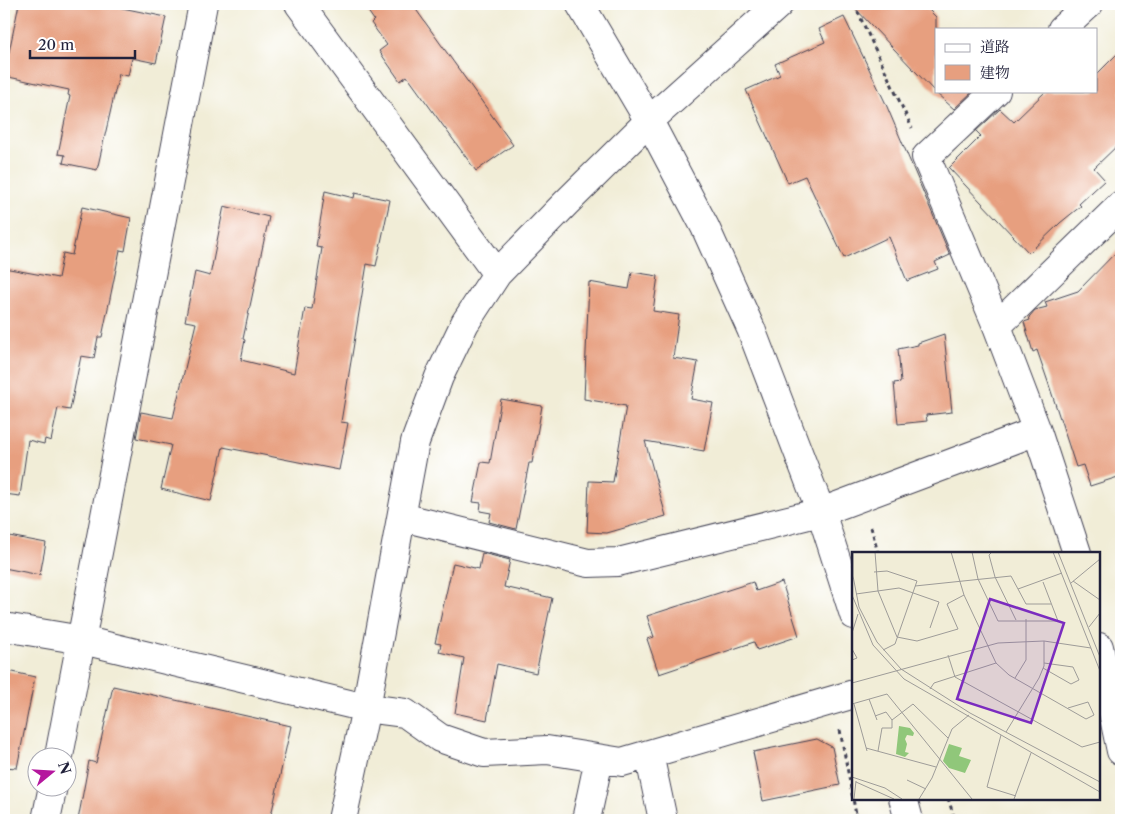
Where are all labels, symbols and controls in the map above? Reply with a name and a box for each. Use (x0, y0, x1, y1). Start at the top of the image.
scale bar (30, 28, 135, 60)
legend (935, 28, 1098, 92)
text: 20 m (38, 35, 74, 54)
text: 道路 (980, 37, 1010, 56)
text: 建物 (980, 63, 1010, 82)
inset map (852, 552, 1100, 799)
north arrow (28, 746, 78, 796)
text: N (54, 759, 75, 777)

